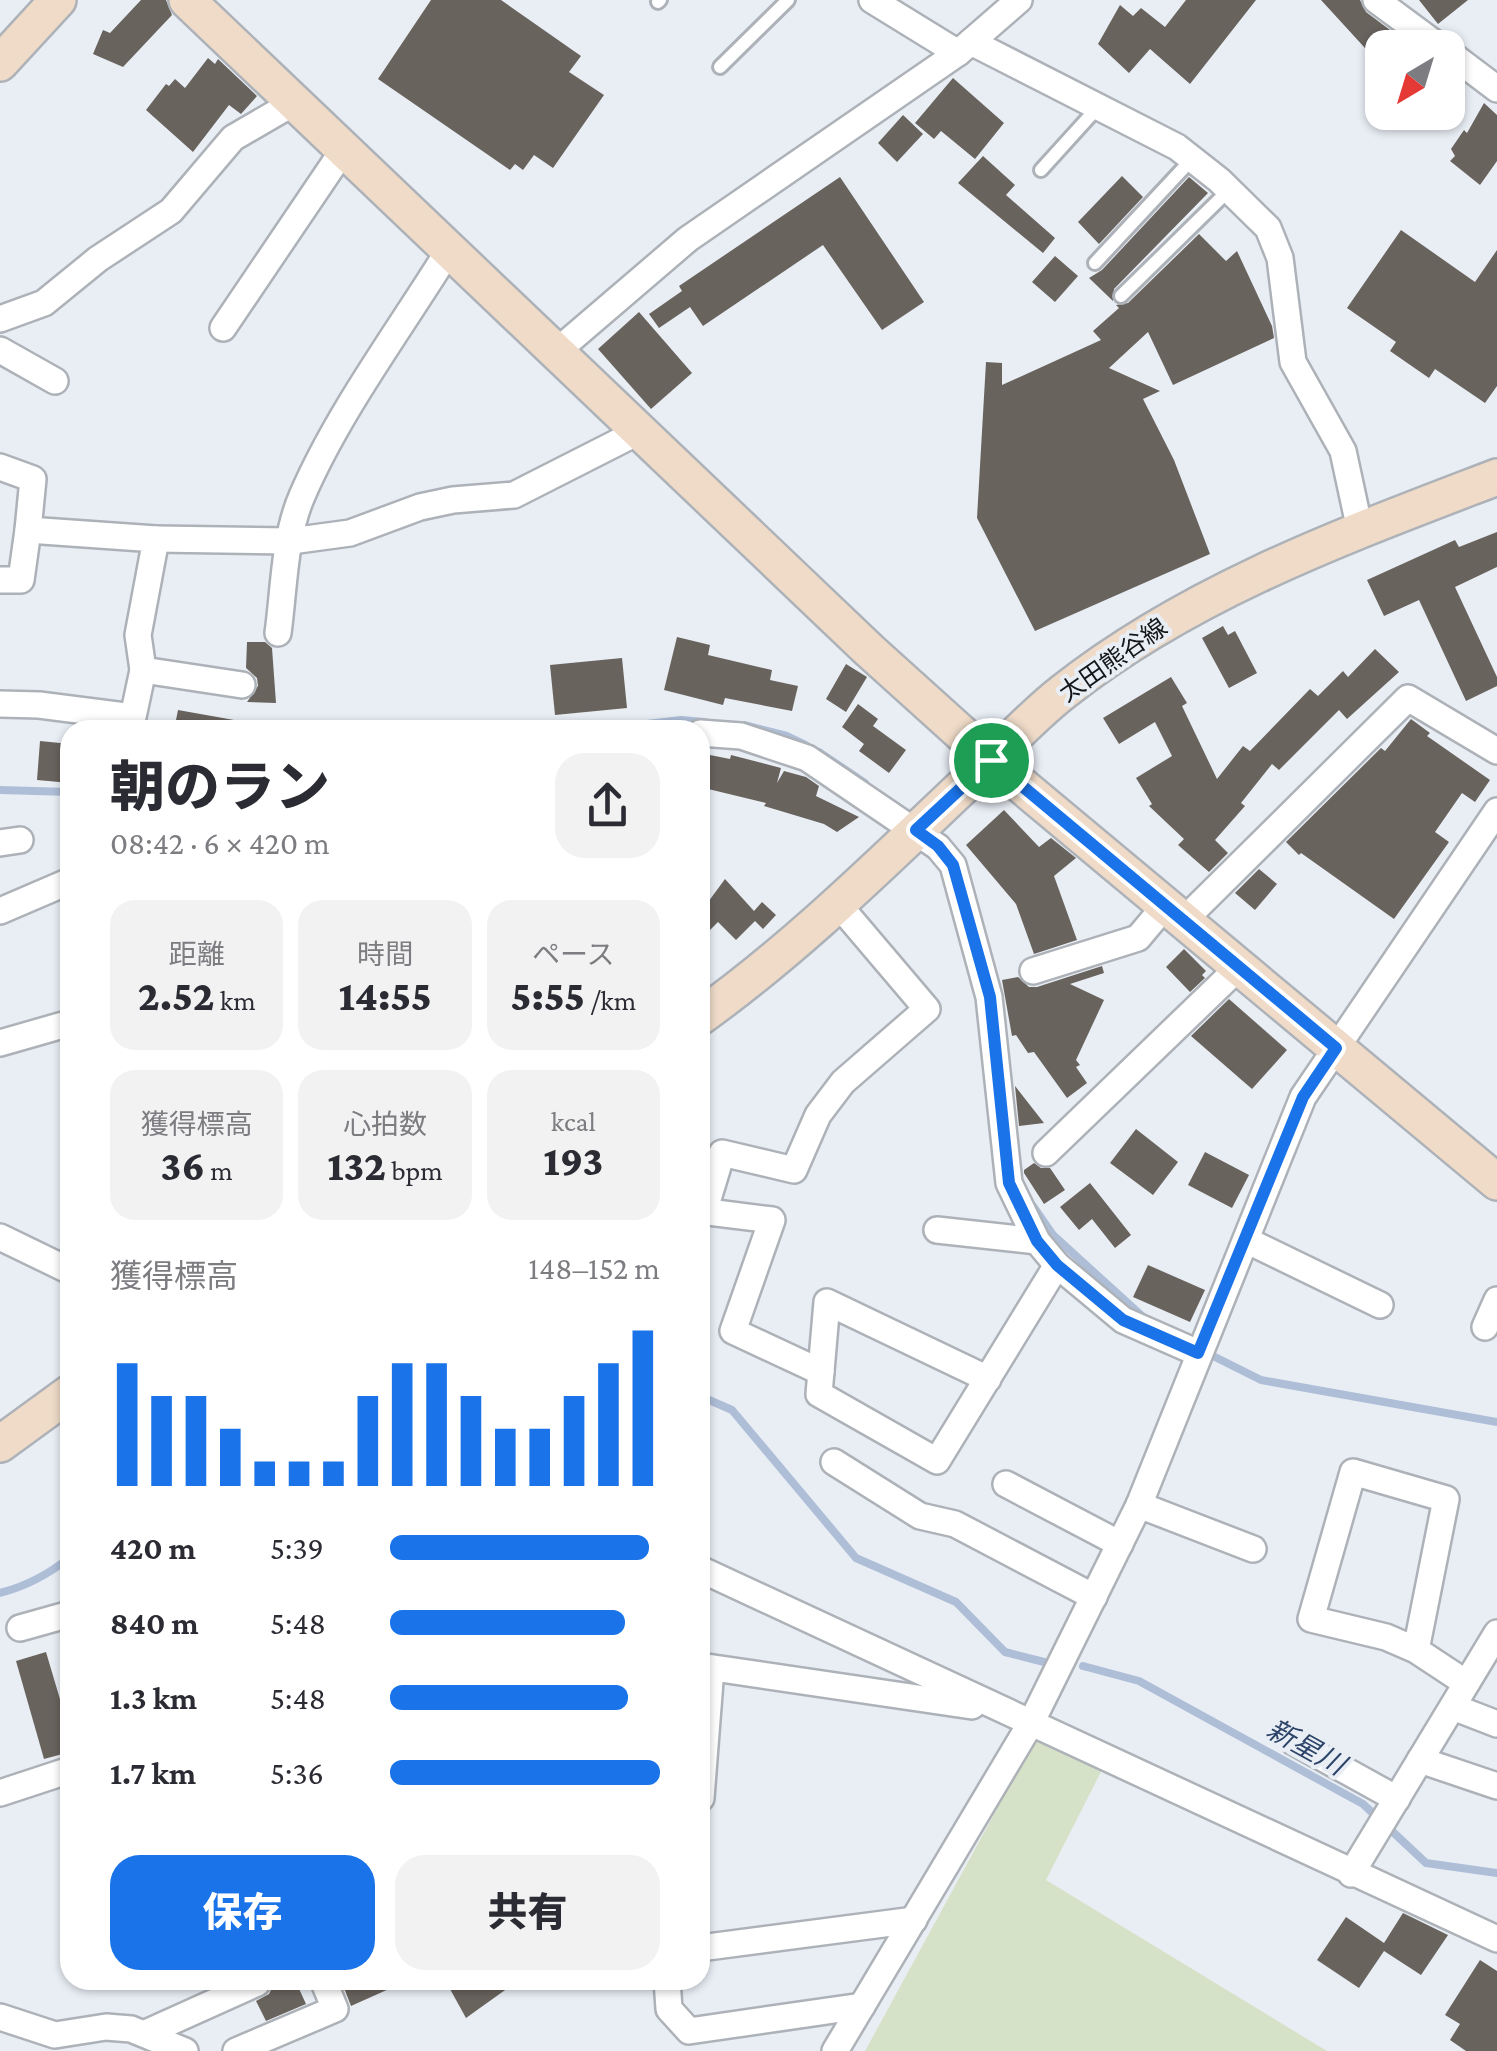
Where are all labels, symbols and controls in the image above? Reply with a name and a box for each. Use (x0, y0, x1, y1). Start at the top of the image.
north arrow (1365, 30, 1465, 130)
map controls (1365, 30, 1465, 130)
street label: 太田熊谷線 (1054, 613, 1172, 707)
pin (949, 718, 1034, 803)
icon: arrive (964, 733, 1019, 788)
button: share (555, 753, 660, 858)
text: 朝のラン (110, 757, 330, 818)
text: 08:42 · 6 × 420 m (110, 825, 330, 861)
text: 距離 (169, 939, 225, 970)
text: 時間 (357, 939, 413, 970)
text: ペース (532, 939, 615, 970)
text: 2.52 (138, 972, 215, 1019)
text: 14:55 (338, 972, 432, 1019)
text: 5:55 (510, 972, 585, 1019)
text: km (215, 985, 256, 1016)
text: /km (585, 985, 636, 1016)
text: kcal (551, 1106, 596, 1137)
text: 獲得標高 (141, 1109, 253, 1140)
text: 心拍数 (343, 1109, 427, 1140)
text: 193 (543, 1137, 603, 1184)
text: 36 (161, 1142, 205, 1189)
text: 132 (327, 1142, 386, 1189)
text: m (205, 1155, 233, 1186)
text: bpm (386, 1155, 443, 1186)
text: 148–152 m (528, 1250, 660, 1286)
text: 獲得標高 (110, 1258, 238, 1294)
text: 420 m (110, 1530, 196, 1566)
text: 5:39 (270, 1530, 324, 1566)
text: 840 m (110, 1605, 199, 1641)
text: 5:48 (270, 1605, 326, 1641)
text: 1.3 km (110, 1680, 197, 1716)
text: 5:48 (270, 1680, 326, 1716)
water label: 新星川 (1262, 1713, 1353, 1782)
text: 1.7 km (110, 1755, 196, 1791)
text: 5:36 (270, 1755, 324, 1791)
button: 保存 (110, 1855, 375, 1970)
button: 共有 (395, 1855, 660, 1970)

